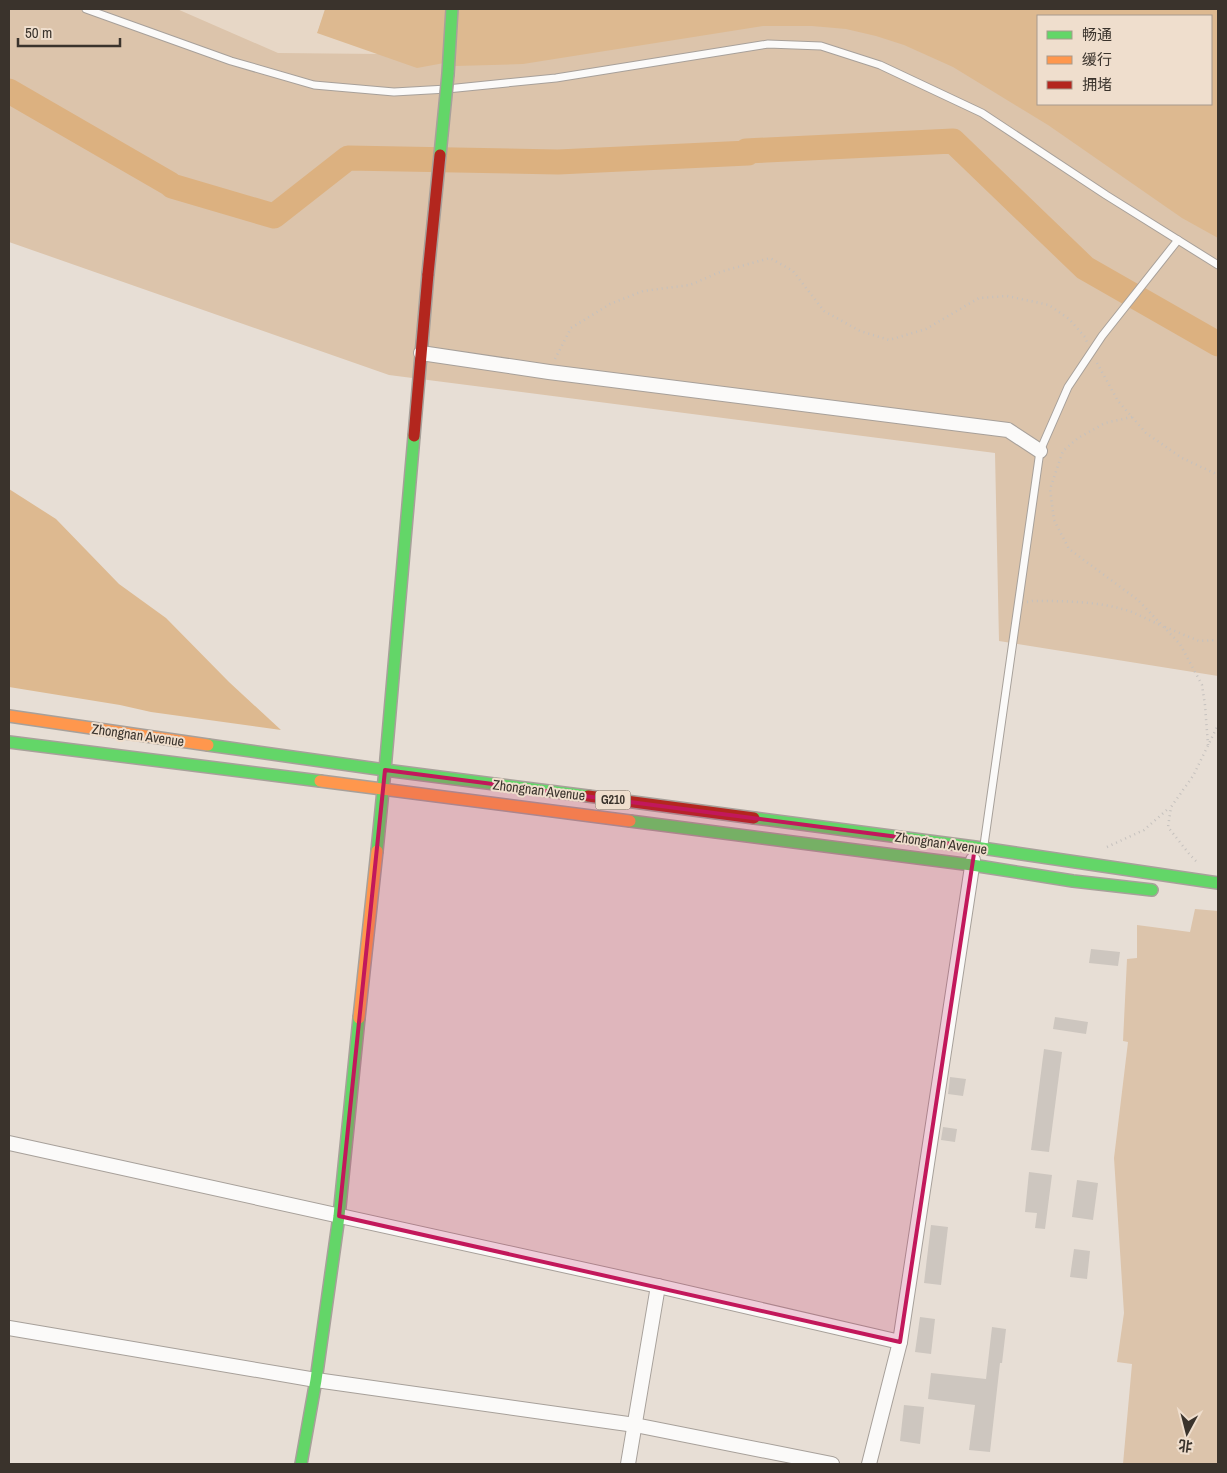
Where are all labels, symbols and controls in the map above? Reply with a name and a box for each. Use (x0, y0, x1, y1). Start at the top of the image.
scale bar (18, 15, 120, 47)
legend (1037, 15, 1212, 105)
text: 50 m (25, 22, 52, 43)
text: 畅通 (1082, 24, 1112, 45)
text: 缓行 (1082, 49, 1112, 70)
text: 拥堵 (1082, 74, 1112, 95)
street label: Zhongnan Avenue (91, 720, 185, 750)
street label: Zhongnan Avenue (492, 775, 586, 805)
road number: G210 (596, 790, 630, 810)
street label: Zhongnan Avenue (894, 828, 988, 858)
north arrow (1162, 1408, 1212, 1458)
text: 北 (1177, 1436, 1193, 1456)

